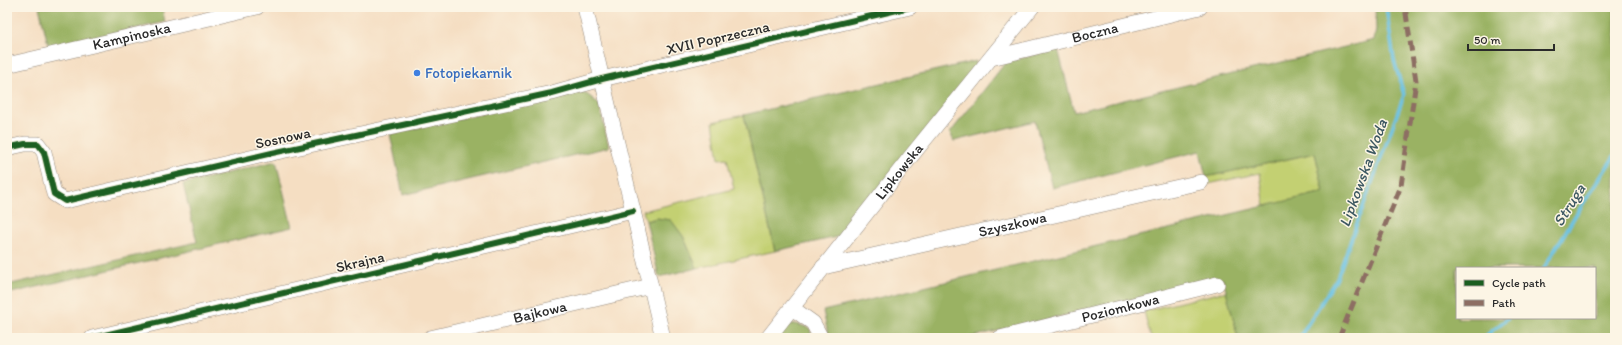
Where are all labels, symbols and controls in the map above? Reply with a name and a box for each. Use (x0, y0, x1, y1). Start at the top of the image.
street label: XVII Poprzeczna (665, 17, 772, 59)
street label: Kampinoska (91, 18, 173, 54)
street label: Boczna (1070, 18, 1121, 47)
scale bar (1468, 26, 1554, 52)
text: 50 m (1474, 33, 1500, 47)
place label: Fotopiekarnik (425, 64, 512, 82)
marker: Fotopiekarnik (412, 68, 422, 78)
water label: Lipkowska Woda (1335, 116, 1392, 229)
street label: Sosnowa (254, 123, 313, 153)
street label: Lipkowska (871, 139, 927, 203)
water label: Struga (1549, 180, 1590, 230)
street label: Szyszkowa (977, 208, 1049, 241)
street label: Skrajna (334, 248, 387, 276)
legend (1456, 267, 1596, 319)
text: Cycle path (1492, 276, 1546, 290)
street label: Poziomkowa (1080, 290, 1162, 326)
text: Path (1492, 296, 1515, 310)
street label: Bajkowa (511, 297, 569, 327)

